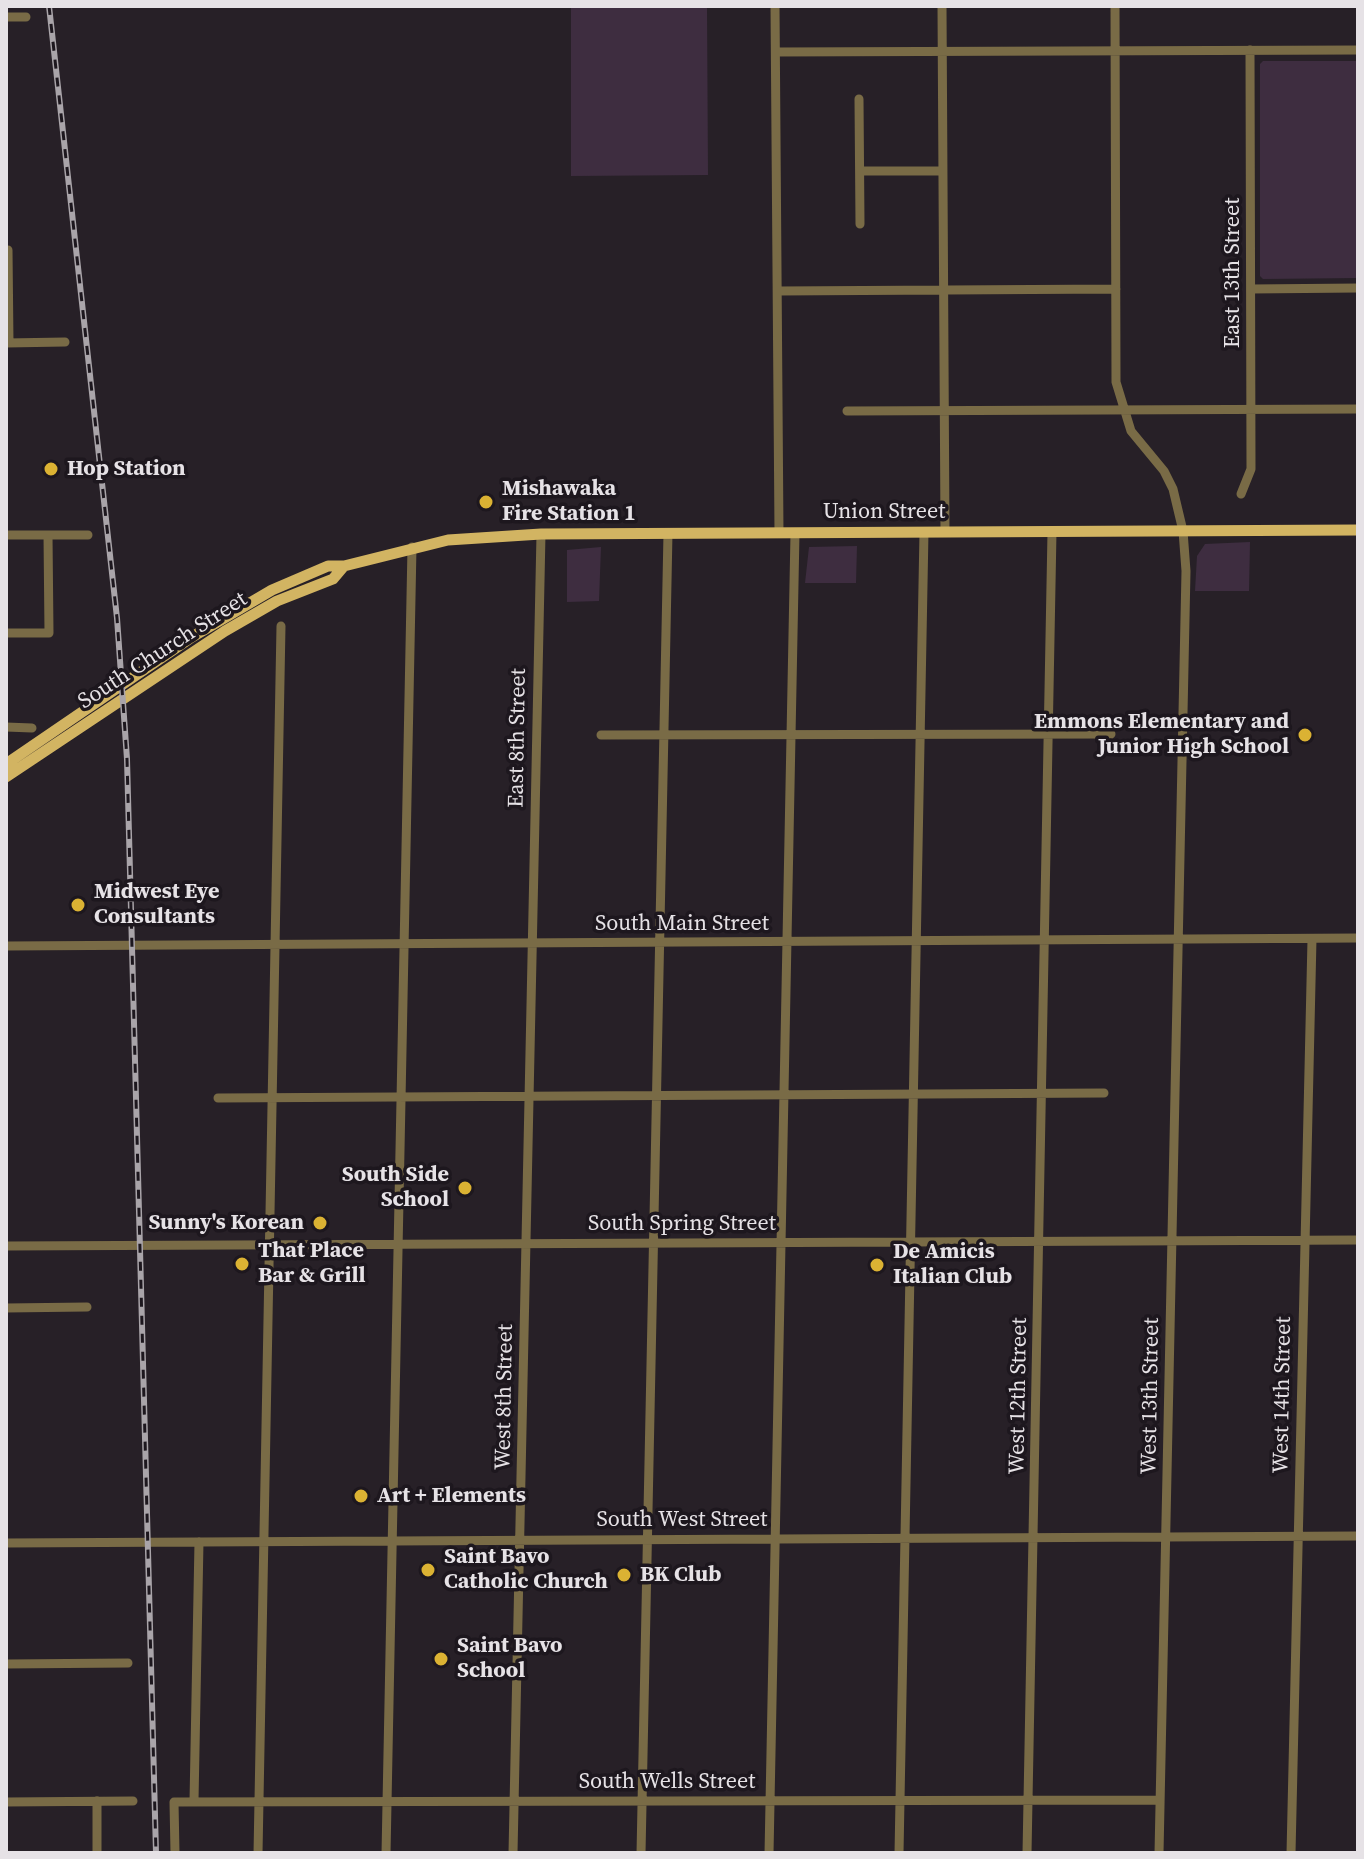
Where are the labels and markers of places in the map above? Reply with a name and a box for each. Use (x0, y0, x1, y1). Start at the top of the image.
place label: Hop Station (67, 456, 186, 482)
marker: Hop Station (42, 460, 60, 478)
place label: Mishawaka Fire Station 1 (502, 476, 636, 528)
marker: Mishawaka Fire Station 1 (477, 493, 495, 511)
place label: Emmons Elementary and Junior High School (1034, 709, 1289, 760)
marker: Emmons Elementary and Junior High School (1296, 726, 1314, 744)
place label: Midwest Eye Consultants (94, 879, 219, 930)
marker: Midwest Eye Consultants (69, 896, 87, 914)
place label: South Side School (342, 1162, 449, 1214)
marker: South Side School (456, 1179, 474, 1197)
place label: Sunny's Korean (148, 1210, 304, 1236)
marker: Sunny's Korean (311, 1214, 329, 1232)
place label: That Place Bar & Grill (258, 1238, 366, 1290)
place label: De Amicis Italian Club (893, 1239, 1012, 1290)
marker: That Place Bar & Grill (233, 1255, 251, 1273)
marker: De Amicis Italian Club (868, 1256, 886, 1274)
place label: Art + Elements (377, 1483, 526, 1509)
marker: Art + Elements (352, 1487, 370, 1505)
place label: Saint Bavo Catholic Church (444, 1544, 608, 1596)
marker: Saint Bavo Catholic Church (419, 1561, 437, 1579)
place label: BK Club (640, 1562, 722, 1588)
marker: BK Club (615, 1566, 633, 1584)
place label: Saint Bavo School (457, 1633, 563, 1684)
marker: Saint Bavo School (432, 1650, 450, 1668)

